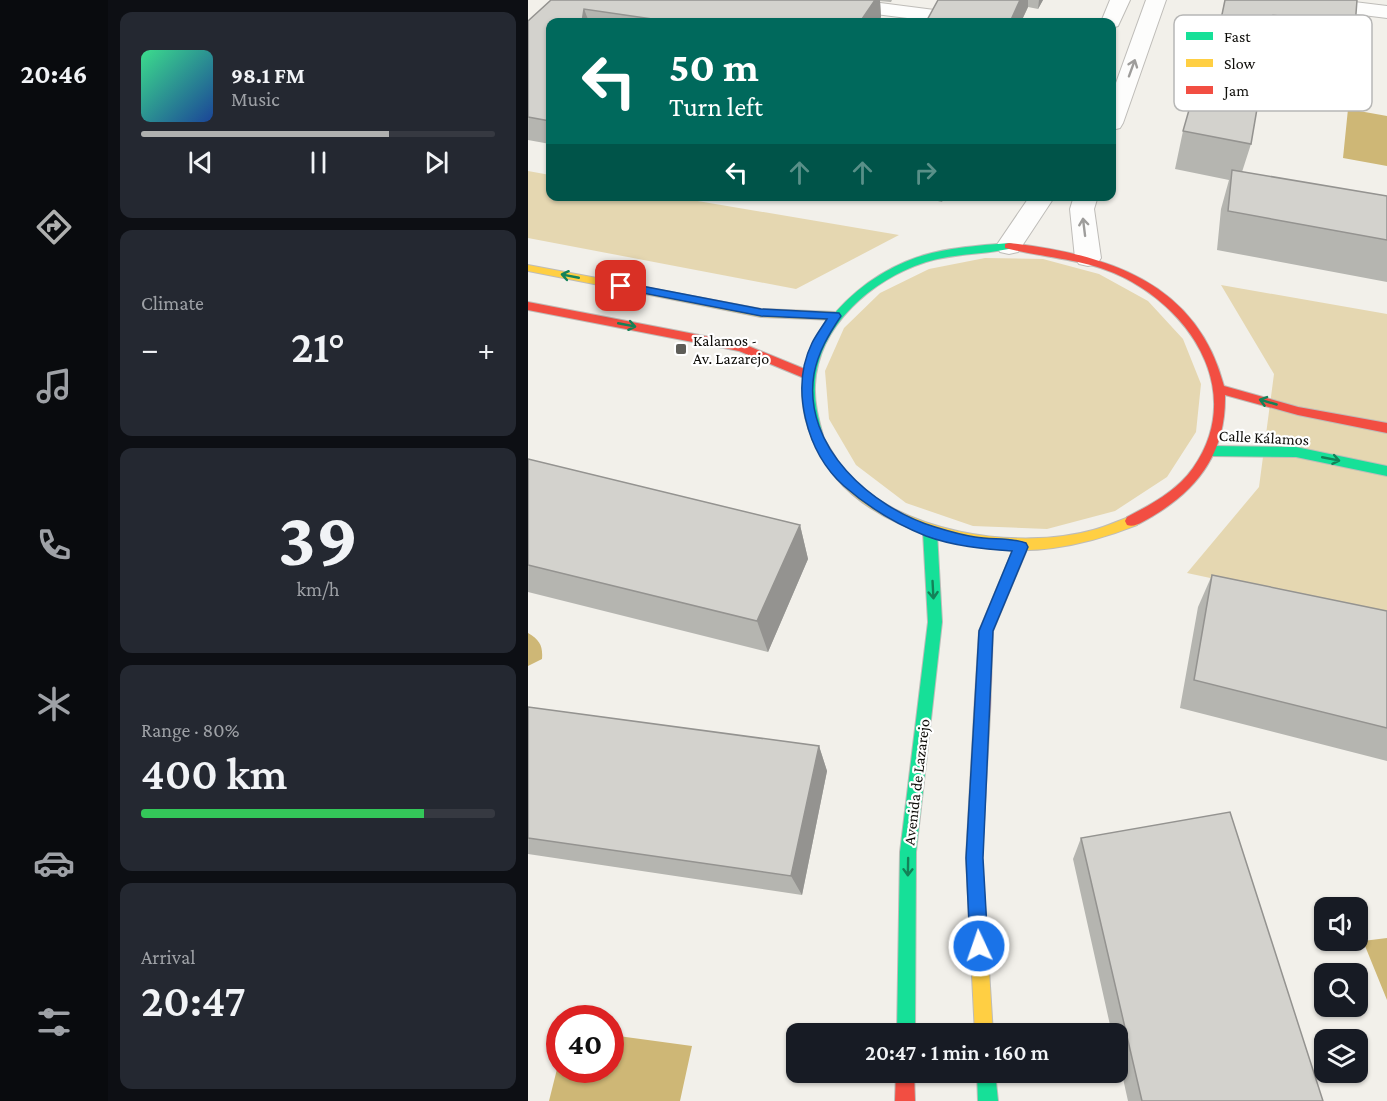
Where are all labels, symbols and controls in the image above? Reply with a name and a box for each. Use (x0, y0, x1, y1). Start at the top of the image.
legend (1174, 15, 1372, 111)
text: Fast (1224, 28, 1251, 45)
icon: left (570, 42, 648, 120)
text: 50 m (669, 43, 759, 90)
text: Slow (1224, 55, 1256, 72)
text: 20:46 (21, 59, 87, 89)
one-way arrow (1127, 59, 1138, 78)
text: 98.1 FM (231, 63, 305, 88)
text: Jam (1222, 82, 1249, 100)
text: Music (231, 88, 280, 110)
text: Turn left (669, 92, 763, 122)
icon: previous (184, 146, 217, 179)
icon: pause (302, 146, 335, 179)
icon: next (420, 146, 453, 179)
icon: left (720, 156, 753, 189)
icon: ahead (783, 156, 816, 189)
icon: ahead (846, 156, 879, 189)
icon: right (909, 156, 942, 189)
icon: directions (33, 206, 75, 248)
one-way arrow (1079, 218, 1090, 237)
pin (595, 260, 646, 311)
icon: arrive (604, 269, 637, 302)
one-way arrow (561, 270, 581, 281)
text: Climate (141, 292, 204, 314)
one-way arrow (616, 320, 636, 331)
text: 21° (291, 322, 345, 372)
text: − (141, 330, 158, 367)
text: + (478, 330, 495, 367)
place label: Kalamos - Av. Lazarejo (693, 332, 769, 368)
marker: Kalamos - Av. Lazarejo (674, 342, 688, 356)
icon: music (33, 365, 75, 407)
one-way arrow (1259, 396, 1278, 407)
street label: Calle Kálamos (1218, 427, 1310, 448)
one-way arrow (1321, 454, 1340, 465)
text: 39 (278, 495, 358, 582)
icon: phone (33, 524, 75, 566)
text: km/h (296, 578, 340, 600)
one-way arrow (928, 579, 939, 599)
icon: climate (33, 683, 75, 725)
street label: Avenida de Lazarejo (900, 718, 934, 846)
text: Range · 80% (141, 719, 239, 741)
text: 400 km (141, 749, 287, 799)
icon: car (33, 842, 75, 884)
one-way arrow (902, 857, 914, 877)
map controls (1314, 897, 1368, 1083)
button: sound (1314, 897, 1368, 951)
position arrow (947, 914, 1011, 978)
text: Arrival (141, 946, 195, 968)
button: search (1314, 963, 1368, 1017)
text: 20:47 (141, 976, 246, 1026)
icon: filters (33, 1001, 75, 1043)
speed limit sign: 40 (546, 1005, 624, 1083)
button: layers (1314, 1029, 1368, 1083)
text: 20:47 · 1 min · 160 m (865, 1040, 1049, 1065)

